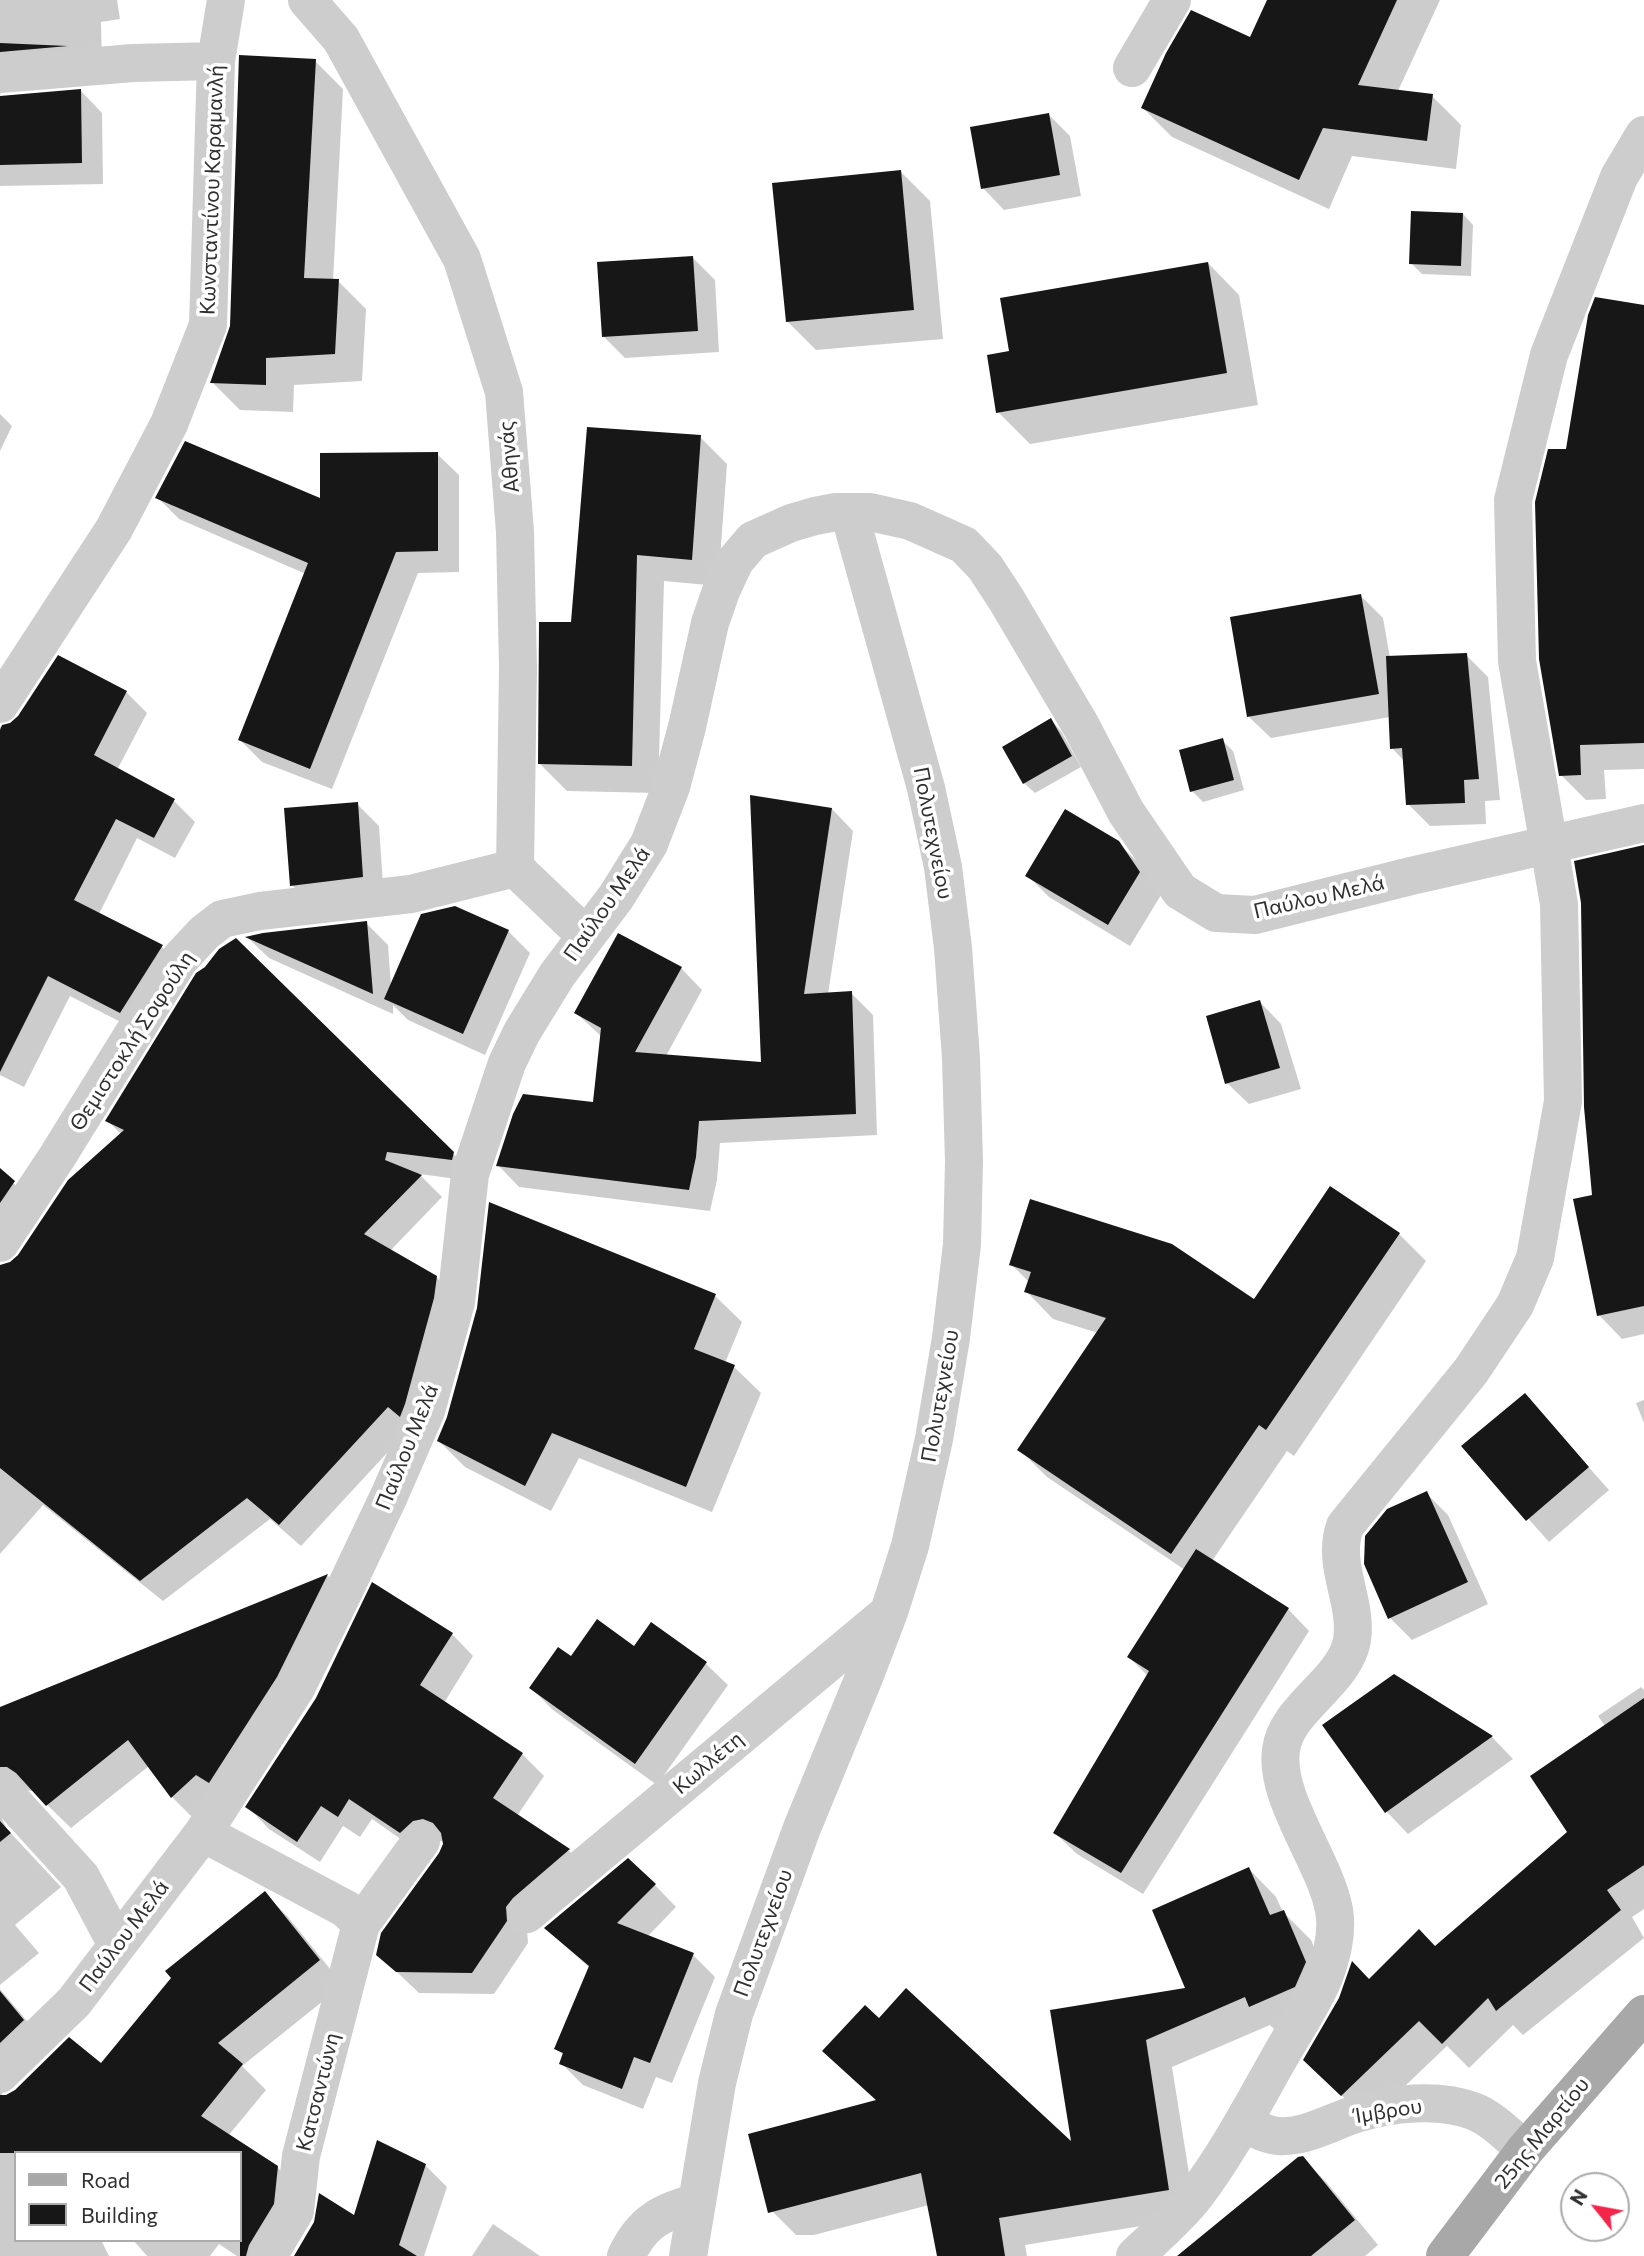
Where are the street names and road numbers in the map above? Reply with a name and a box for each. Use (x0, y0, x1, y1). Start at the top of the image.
street label: Κωνσταντίνου Καραμανλή (195, 64, 229, 316)
street label: Αθηνάς (493, 420, 525, 494)
street label: Πολυτεχνείου (908, 765, 958, 901)
street label: Παύλου Μελά (558, 842, 656, 966)
street label: Παύλου Μελά (1251, 870, 1387, 924)
street label: Θεμιστοκλή Σοφούλη (65, 946, 199, 1136)
street label: Πολυτεχνείου (916, 1328, 964, 1464)
street label: Παύλου Μελά (370, 1380, 444, 1514)
street label: Κωλλέτη (668, 1726, 748, 1800)
street label: Πολυτεχνείου (728, 1866, 798, 2000)
street label: Παύλου Μελά (74, 1875, 174, 1997)
street label: Κατσαντώνη (291, 2030, 345, 2154)
street label: 25ης Μαρτίου (1489, 2072, 1595, 2194)
street label: Ίμβρου (1352, 2093, 1424, 2129)

